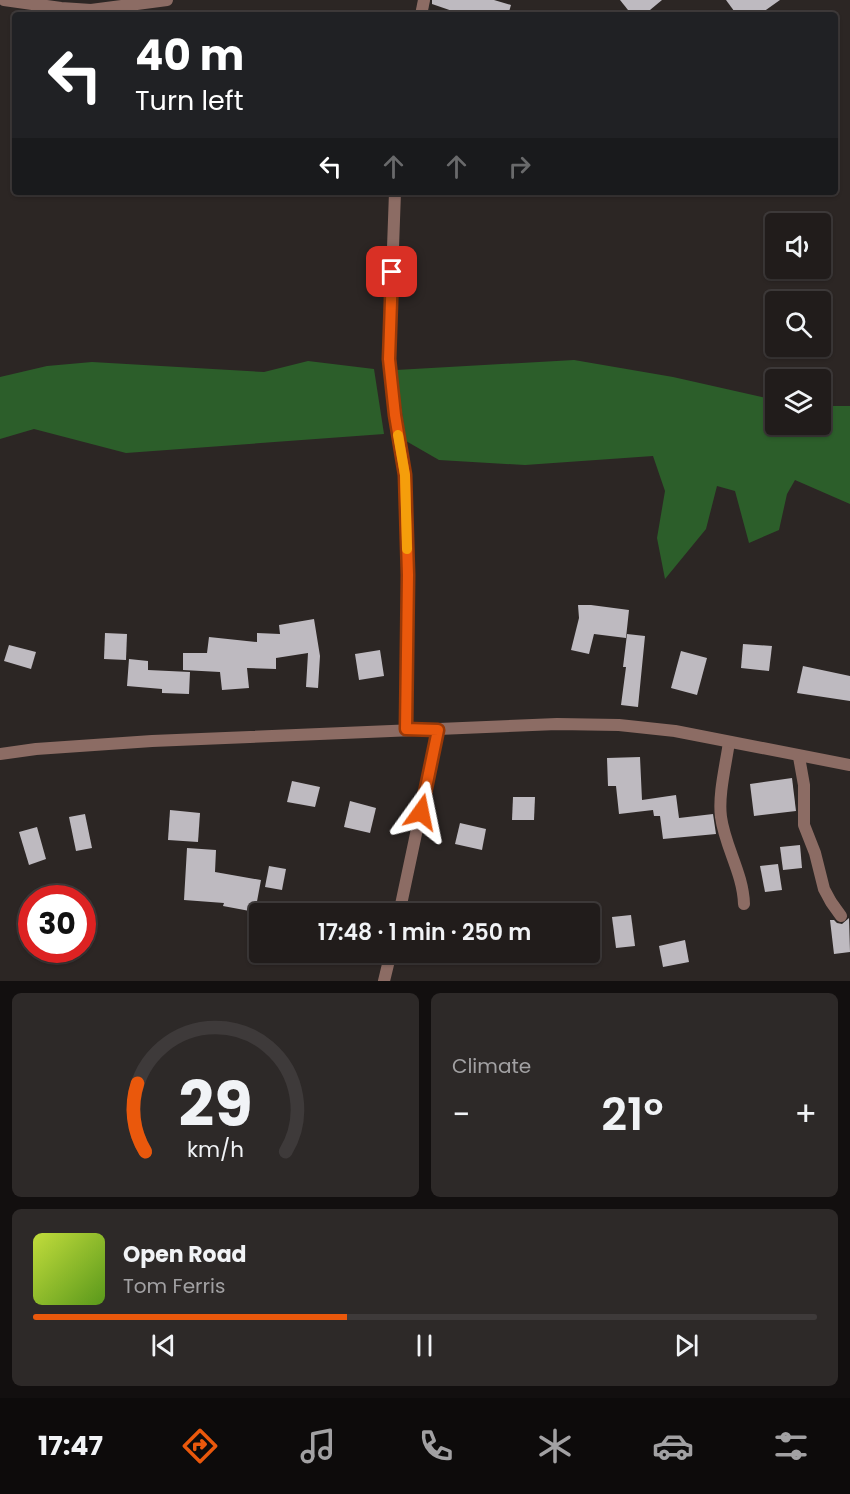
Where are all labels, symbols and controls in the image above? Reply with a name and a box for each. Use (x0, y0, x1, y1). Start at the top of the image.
text: 40 m (135, 26, 244, 85)
icon: left (36, 36, 114, 114)
text: Turn left (135, 82, 244, 119)
icon: left (314, 150, 347, 183)
icon: ahead (377, 150, 410, 183)
icon: ahead (440, 150, 473, 183)
icon: right (503, 150, 536, 183)
map controls (765, 213, 831, 435)
button: sound (765, 213, 831, 279)
pin (366, 246, 417, 297)
icon: arrive (375, 255, 408, 288)
button: search (765, 291, 831, 357)
button: layers (765, 369, 831, 435)
position arrow (389, 780, 453, 844)
speed limit sign: 30 (18, 885, 96, 963)
text: 17:48 · 1 min · 250 m (318, 917, 531, 948)
text: Climate (452, 1052, 531, 1080)
text: 29 (178, 1060, 252, 1148)
text: 21° (601, 1083, 663, 1146)
text: − (452, 1091, 470, 1138)
text: + (794, 1091, 817, 1138)
text: km/h (187, 1134, 244, 1165)
text: Open Road (123, 1239, 247, 1270)
text: Tom Ferris (123, 1272, 225, 1300)
icon: previous (147, 1329, 180, 1362)
icon: pause (408, 1329, 441, 1362)
icon: next (670, 1329, 703, 1362)
icon: directions (179, 1425, 221, 1467)
icon: music (297, 1425, 339, 1467)
icon: phone (415, 1425, 457, 1467)
icon: climate (534, 1425, 576, 1467)
icon: car (652, 1425, 694, 1467)
icon: filters (770, 1425, 812, 1467)
text: 17:47 (38, 1427, 103, 1464)

